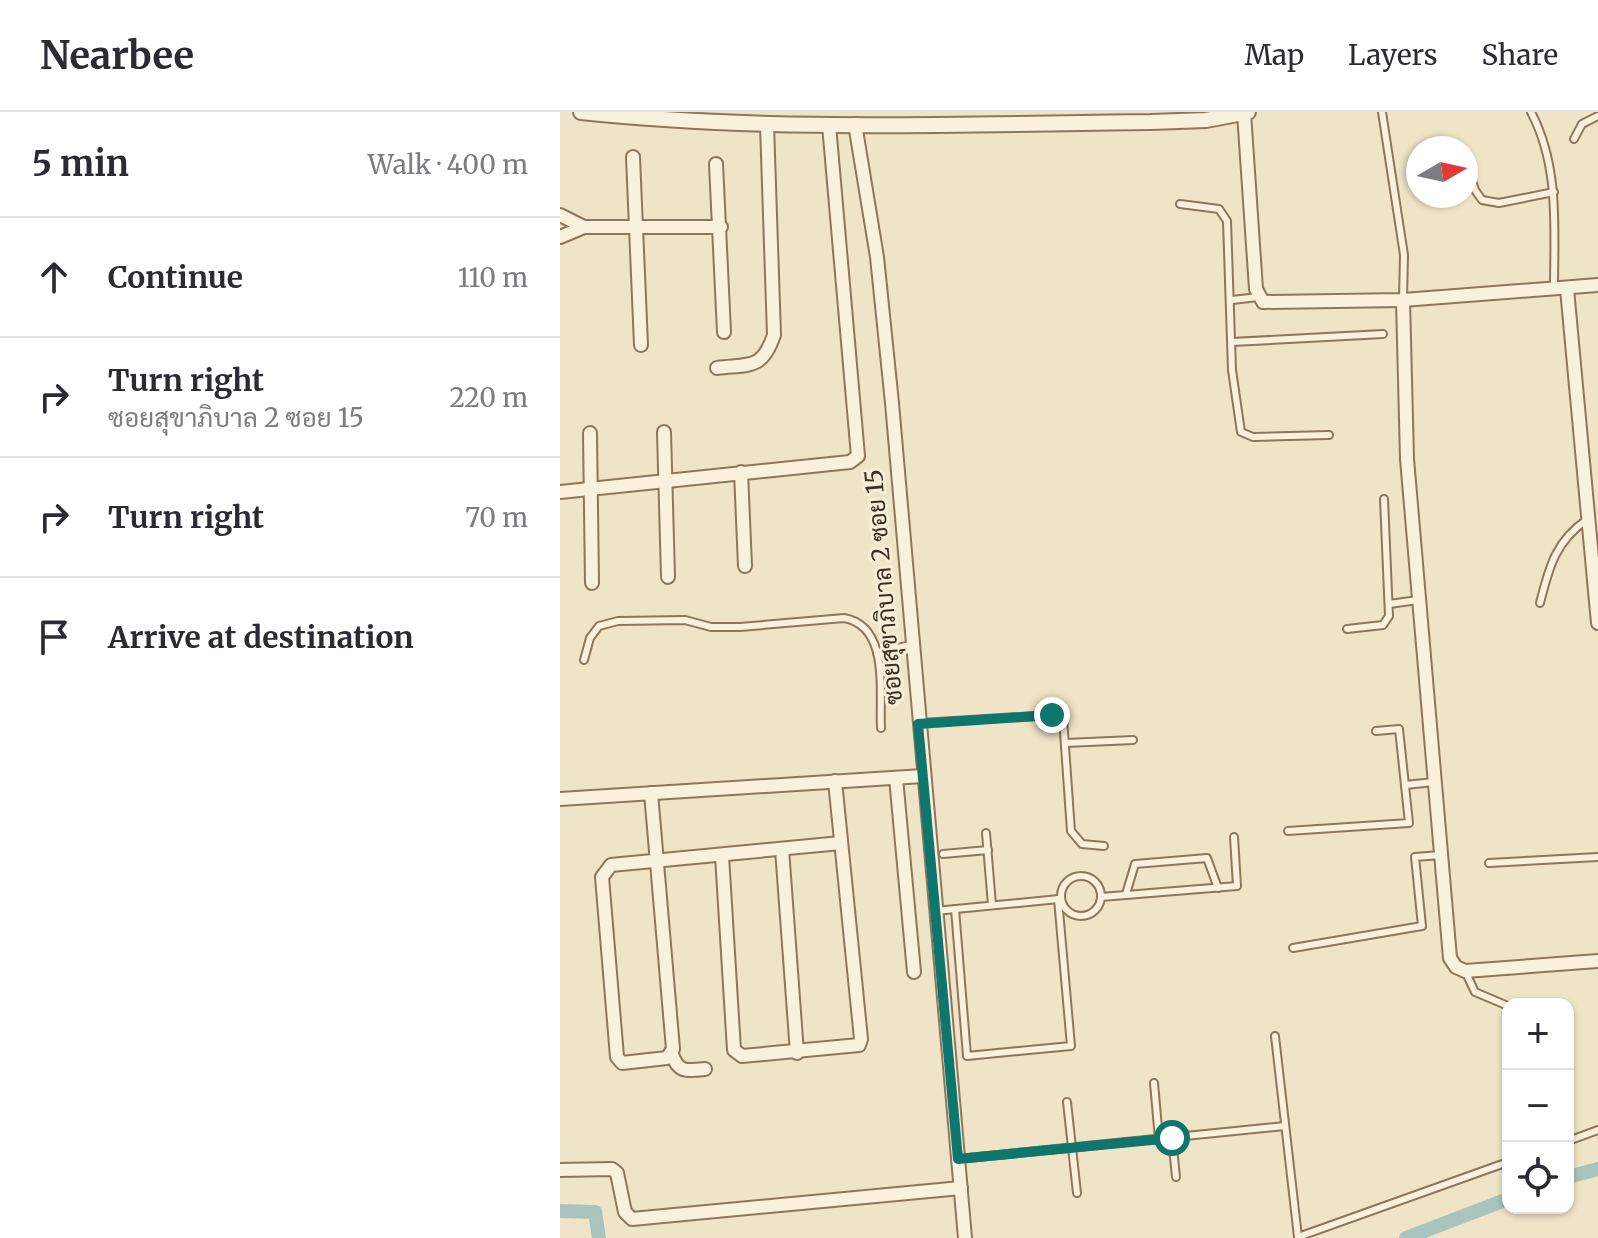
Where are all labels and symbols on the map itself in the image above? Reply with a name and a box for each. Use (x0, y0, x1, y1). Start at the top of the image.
north arrow (1406, 136, 1478, 208)
street label: ซอยสุขาภิบาล 2 ซอย 15 (858, 468, 910, 706)
route end (1034, 697, 1070, 733)
route start (1154, 1120, 1190, 1156)

